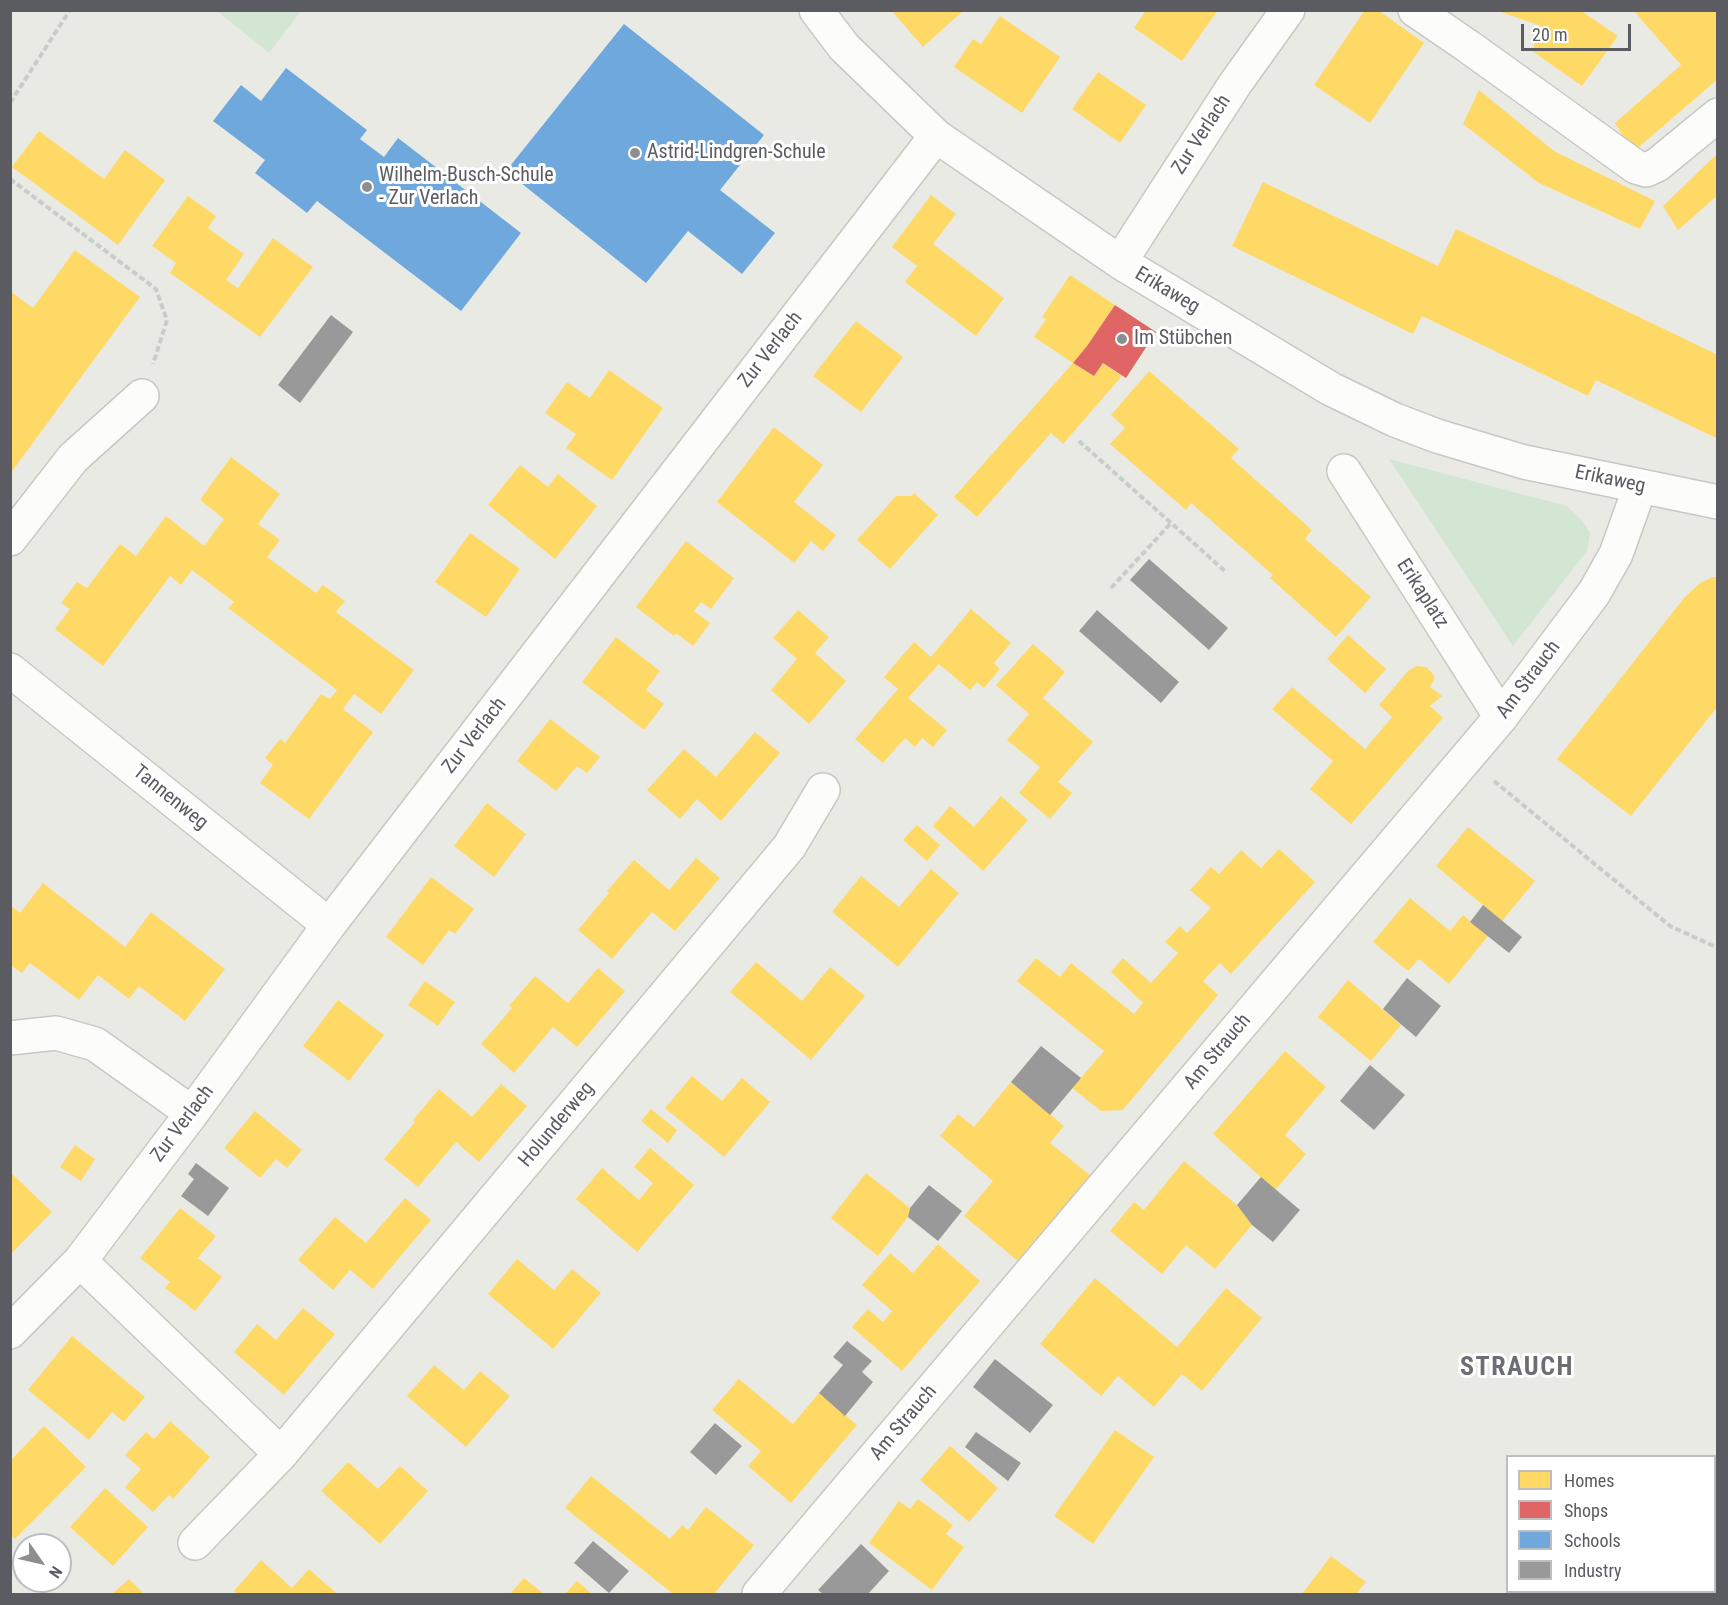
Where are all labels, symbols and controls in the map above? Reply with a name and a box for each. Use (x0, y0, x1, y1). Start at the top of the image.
scale bar (1524, 12, 1634, 50)
text: 20 m (1532, 24, 1567, 45)
street label: Zur Verlach (1167, 91, 1237, 179)
place label: Astrid-Lindgren-Schule (647, 141, 826, 165)
marker: Astrid-Lindgren-Schule (628, 146, 642, 160)
place label: Wilhelm-Busch-Schule - Zur Verlach (379, 164, 554, 211)
marker: Wilhelm-Busch-Schule - Zur Verlach (360, 180, 374, 194)
street label: Erikaweg (1130, 262, 1204, 320)
street label: Zur Verlach (734, 307, 808, 393)
place label: Im Stübchen (1134, 327, 1232, 351)
marker: Im Stübchen (1115, 332, 1129, 346)
street label: Erikaweg (1573, 461, 1647, 499)
street label: Erikaplatz (1391, 555, 1453, 633)
street label: Am Strauch (1492, 636, 1566, 724)
street label: Zur Verlach (438, 693, 512, 779)
street label: Tannenweg (128, 760, 212, 836)
street label: Am Strauch (1179, 1009, 1257, 1095)
street label: Holunderweg (514, 1077, 600, 1173)
street label: Zur Verlach (146, 1081, 220, 1167)
district label: STRAUCH (1460, 1352, 1574, 1384)
street label: Am Strauch (865, 1380, 943, 1466)
legend (1506, 1455, 1716, 1593)
text: Homes (1564, 1470, 1614, 1491)
text: Shops (1564, 1500, 1608, 1521)
text: Schools (1564, 1530, 1621, 1551)
north arrow (12, 1533, 72, 1593)
text: Industry (1564, 1560, 1622, 1581)
text: N (45, 1563, 66, 1582)

